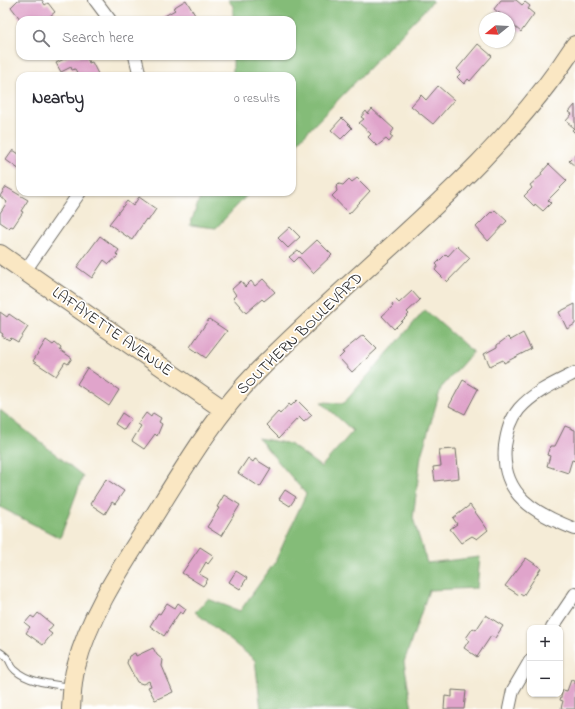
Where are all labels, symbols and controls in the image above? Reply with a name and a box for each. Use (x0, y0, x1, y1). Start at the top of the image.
north arrow (479, 12, 515, 48)
search box (16, 16, 296, 60)
icon: search (30, 27, 52, 49)
text: Search here (62, 27, 134, 49)
text: Nearby (32, 86, 84, 111)
text: 0 results (234, 89, 280, 108)
street label: SOUTHERN BOULEVARD (231, 267, 369, 401)
street label: LAFAYETTE AVENUE (47, 281, 177, 383)
map controls (527, 625, 563, 697)
button: + (527, 625, 563, 661)
button: − (527, 661, 563, 697)

